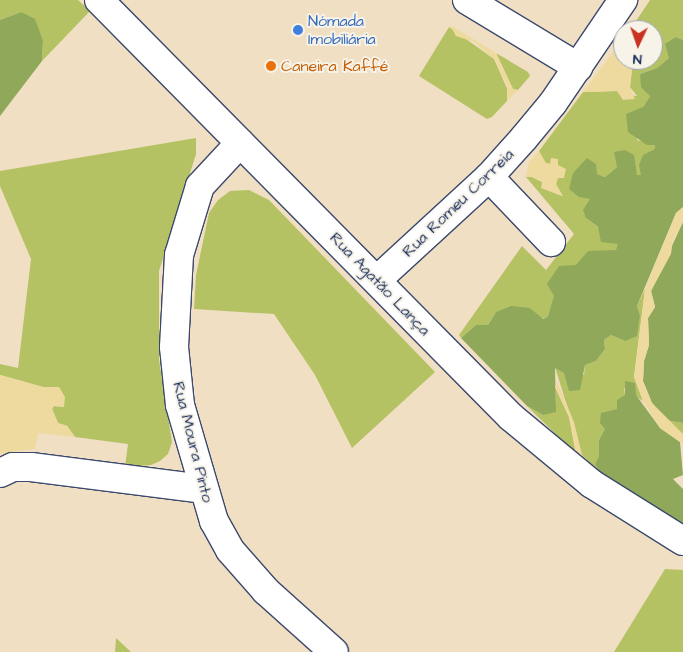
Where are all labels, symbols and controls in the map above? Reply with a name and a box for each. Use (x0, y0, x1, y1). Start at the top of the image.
place label: Nómada Imobiliária (308, 11, 376, 49)
north arrow (613, 20, 663, 70)
marker: Nómada Imobiliária (292, 24, 304, 36)
text: N (632, 49, 642, 69)
place label: Caneira Kaffé (281, 56, 388, 76)
marker: Caneira Kaffé (265, 60, 277, 72)
street label: Rua Romeu Correia (398, 145, 518, 261)
street label: Rua Agatão Lança (326, 228, 434, 340)
street label: Rua Moura Pinto (169, 380, 217, 504)

